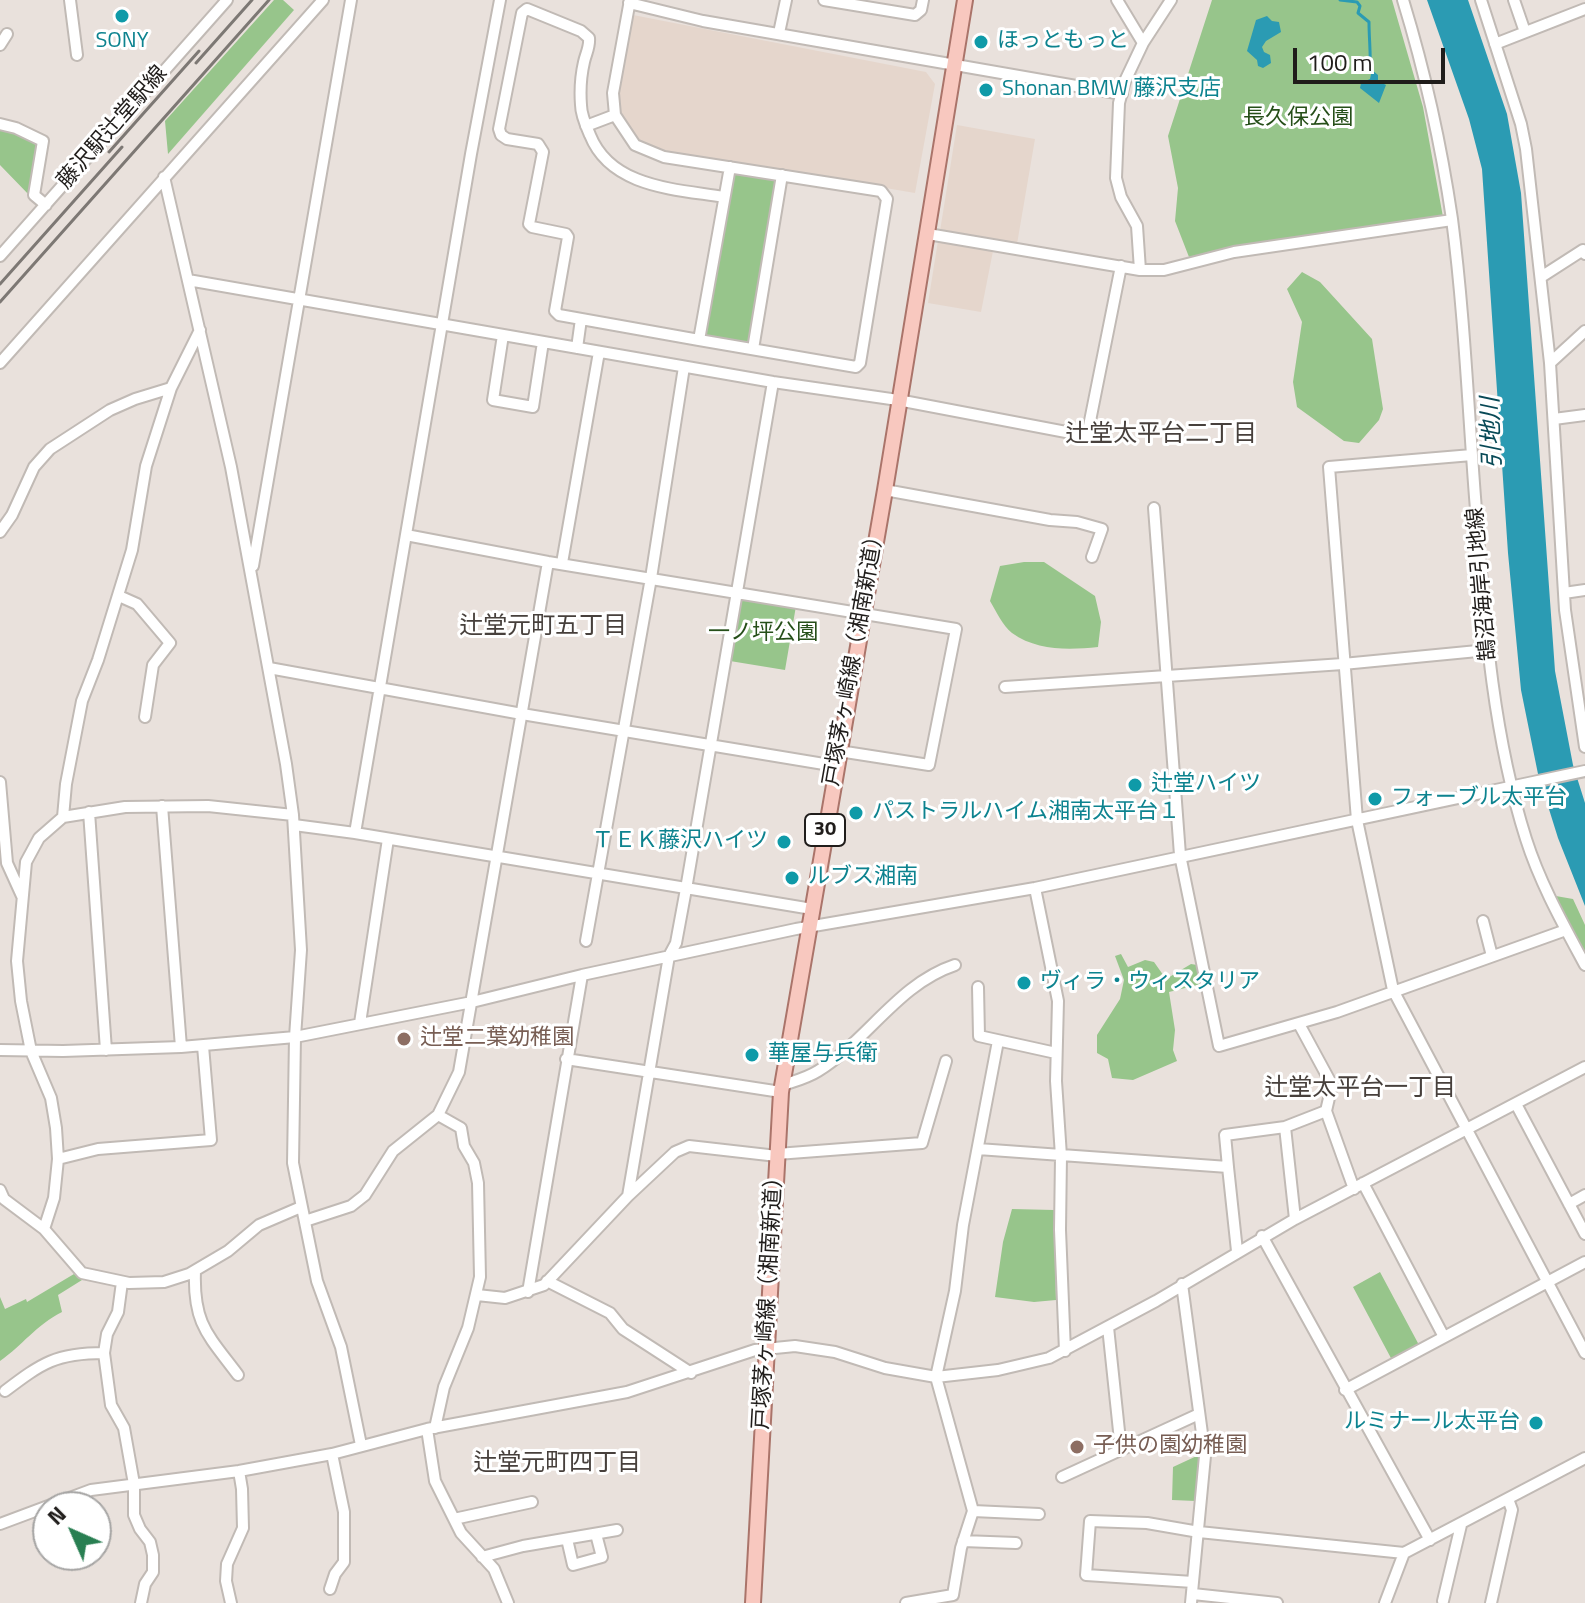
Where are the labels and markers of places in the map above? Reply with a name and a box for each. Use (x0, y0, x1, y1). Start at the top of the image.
marker: SONY (113, 7, 131, 25)
place label: SONY (95, 29, 149, 55)
place label: ほっともっと (997, 29, 1129, 55)
marker: ほっともっと (972, 33, 990, 51)
place label: Shonan BMW 藤沢支店 (1002, 77, 1221, 103)
marker: Shonan BMW 藤沢支店 (977, 81, 995, 99)
place label: 辻堂ハイツ (1151, 772, 1261, 798)
marker: 辻堂ハイツ (1126, 776, 1144, 794)
place label: フォーブル太平台 (1391, 786, 1567, 812)
marker: フォーブル太平台 (1366, 790, 1384, 808)
place label: パストラルハイム湘南太平台１ (872, 800, 1180, 826)
marker: パストラルハイム湘南太平台１ (847, 804, 865, 822)
place label: ＴＥＫ藤沢ハイツ (592, 829, 768, 855)
marker: ＴＥＫ藤沢ハイツ (775, 833, 793, 851)
place label: ルブス湘南 (808, 865, 918, 891)
marker: ルブス湘南 (783, 869, 801, 887)
place label: ヴィラ・ウィスタリア (1040, 970, 1260, 996)
marker: ヴィラ・ウィスタリア (1015, 974, 1033, 992)
place label: 辻堂二葉幼稚園 (420, 1026, 574, 1052)
marker: 辻堂二葉幼稚園 (395, 1030, 413, 1048)
place label: 華屋与兵衛 (768, 1042, 878, 1068)
marker: 華屋与兵衛 (743, 1046, 761, 1064)
place label: ルミナール太平台 (1344, 1410, 1520, 1436)
marker: ルミナール太平台 (1527, 1414, 1545, 1432)
place label: 子供の園幼稚園 (1093, 1434, 1247, 1460)
marker: 子供の園幼稚園 (1068, 1438, 1086, 1456)

